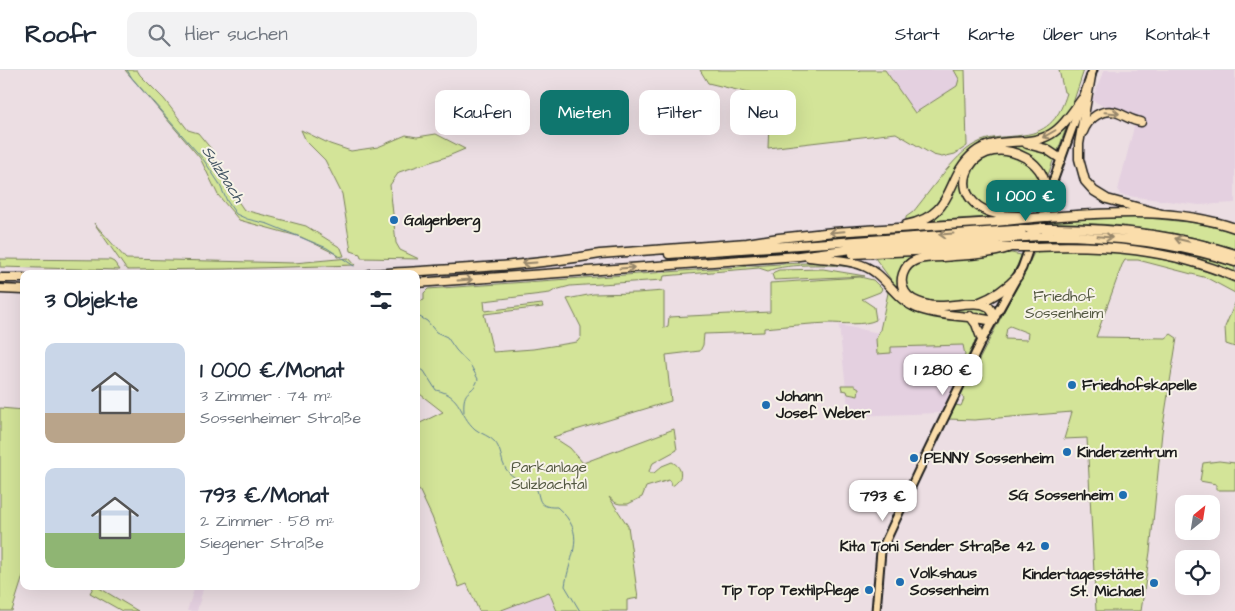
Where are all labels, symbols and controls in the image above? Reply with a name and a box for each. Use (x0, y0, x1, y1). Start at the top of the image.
search box (127, 12, 477, 57)
text: Roofr (25, 18, 97, 52)
icon: search (145, 21, 173, 49)
text: Hier suchen (185, 21, 288, 48)
text: Start (895, 22, 940, 47)
text: Karte (968, 22, 1015, 47)
text: Über uns (1043, 22, 1117, 47)
text: Kontakt (1145, 22, 1210, 47)
chip: Kaufen (435, 90, 530, 135)
chip: Mieten (540, 90, 629, 135)
chip: Filter (639, 90, 720, 135)
chip: Neu (730, 90, 796, 135)
one-way arrow (1104, 109, 1120, 118)
one-way arrow (1042, 130, 1056, 140)
water label: Sulzbach (196, 141, 250, 208)
pin: 1 000 € (980, 180, 1072, 222)
text: 1 000 € (997, 185, 1055, 207)
place label: Galgenberg (404, 210, 481, 233)
marker: Galgenberg (388, 214, 400, 226)
one-way arrow (829, 227, 845, 237)
one-way arrow (938, 230, 954, 239)
one-way arrow (1097, 232, 1113, 242)
one-way arrow (1174, 235, 1190, 244)
one-way arrow (521, 258, 537, 267)
one-way arrow (619, 264, 635, 273)
one-way arrow (457, 275, 473, 284)
text: 3 Objekte (45, 286, 138, 315)
icon: filters (367, 286, 395, 314)
park label: Friedhof Sossenheim (1025, 286, 1103, 324)
pin: 1 280 € (897, 354, 989, 396)
text: 1 000 €/Monat (200, 356, 344, 385)
text: 1 280 € (914, 359, 972, 381)
icon: home (85, 363, 145, 423)
place label: Friedhofskapelle (1082, 375, 1197, 396)
marker: Friedhofskapelle (1066, 379, 1078, 391)
text: 3 Zimmer · 74 m² (200, 385, 333, 407)
place label: Johann Josef Weber (775, 386, 871, 424)
marker: Johann Josef Weber (760, 399, 772, 411)
text: Sossenheimer Straße (200, 407, 361, 429)
place label: Kinderzentrum (1077, 442, 1177, 463)
marker: Kinderzentrum (1061, 446, 1073, 458)
place label: PENNY Sossenheim (924, 448, 1054, 469)
marker: PENNY Sossenheim (908, 452, 920, 464)
park label: Parkanlage Sulzbachtal (511, 457, 587, 495)
pin: 793 € (848, 480, 918, 522)
text: 793 €/Monat (200, 481, 329, 510)
text: 793 € (860, 485, 906, 507)
place label: SG Sossenheim (1008, 485, 1113, 506)
icon: home (85, 488, 145, 548)
marker: SG Sossenheim (1117, 489, 1129, 501)
north arrow (1175, 495, 1220, 540)
map controls (1175, 495, 1220, 595)
text: 2 Zimmer · 58 m² (200, 510, 335, 532)
text: Siegener Straße (200, 532, 324, 554)
place label: Kita Toni Sender Straße 42 (840, 536, 1035, 557)
marker: Kita Toni Sender Straße 42 (1039, 540, 1051, 552)
button: locate (1175, 550, 1220, 595)
place label: Volkshaus Sossenheim (909, 563, 989, 601)
place label: Kindertagesstätte St. Michael (1023, 564, 1145, 602)
marker: Volkshaus Sossenheim (894, 576, 906, 588)
marker: Kindertagesstätte St. Michael (1148, 577, 1160, 589)
place label: Tip Top Textilpflege (721, 580, 859, 603)
marker: Tip Top Textilpflege (863, 584, 875, 596)

